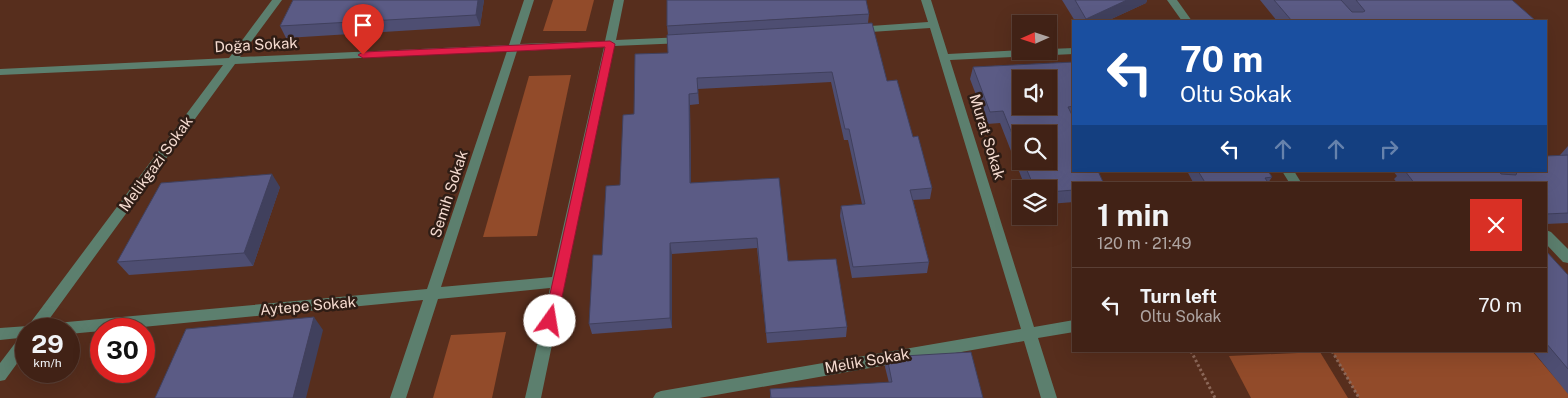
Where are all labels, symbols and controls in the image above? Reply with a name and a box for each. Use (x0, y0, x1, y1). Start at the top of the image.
pin (342, 4, 384, 55)
icon: arrive (349, 11, 377, 39)
north arrow (1012, 15, 1058, 60)
map controls (1012, 15, 1057, 225)
street label: Doğa Sokak (214, 34, 298, 55)
text: 70 m (1180, 39, 1263, 80)
icon: left (1097, 40, 1162, 105)
button: sound (1012, 70, 1057, 115)
text: Oltu Sokak (1180, 81, 1292, 107)
street label: Murat Sokak (966, 92, 1009, 182)
street label: Melikgazi Sokak (115, 113, 196, 215)
button: search (1012, 125, 1057, 170)
icon: left (1216, 135, 1244, 163)
icon: ahead (1269, 135, 1297, 163)
icon: ahead (1322, 135, 1350, 163)
icon: right (1375, 135, 1403, 163)
street label: Semih Sokak (426, 148, 471, 240)
button: layers (1012, 180, 1057, 225)
text: 1 min (1097, 197, 1169, 233)
button: close (1470, 199, 1522, 251)
text: 120 m · 21:49 (1097, 234, 1192, 253)
text: Turn left (1140, 285, 1217, 307)
icon: left (1097, 291, 1125, 319)
street label: Aytepe Sokak (259, 293, 357, 318)
position arrow (523, 294, 575, 346)
text: 70 m (1478, 294, 1522, 316)
text: Oltu Sokak (1140, 307, 1222, 326)
speed limit sign: 30 (90, 318, 155, 383)
text: 29 (31, 329, 64, 359)
street label: Melik Sokak (823, 345, 910, 376)
text: km/h (33, 356, 62, 370)

